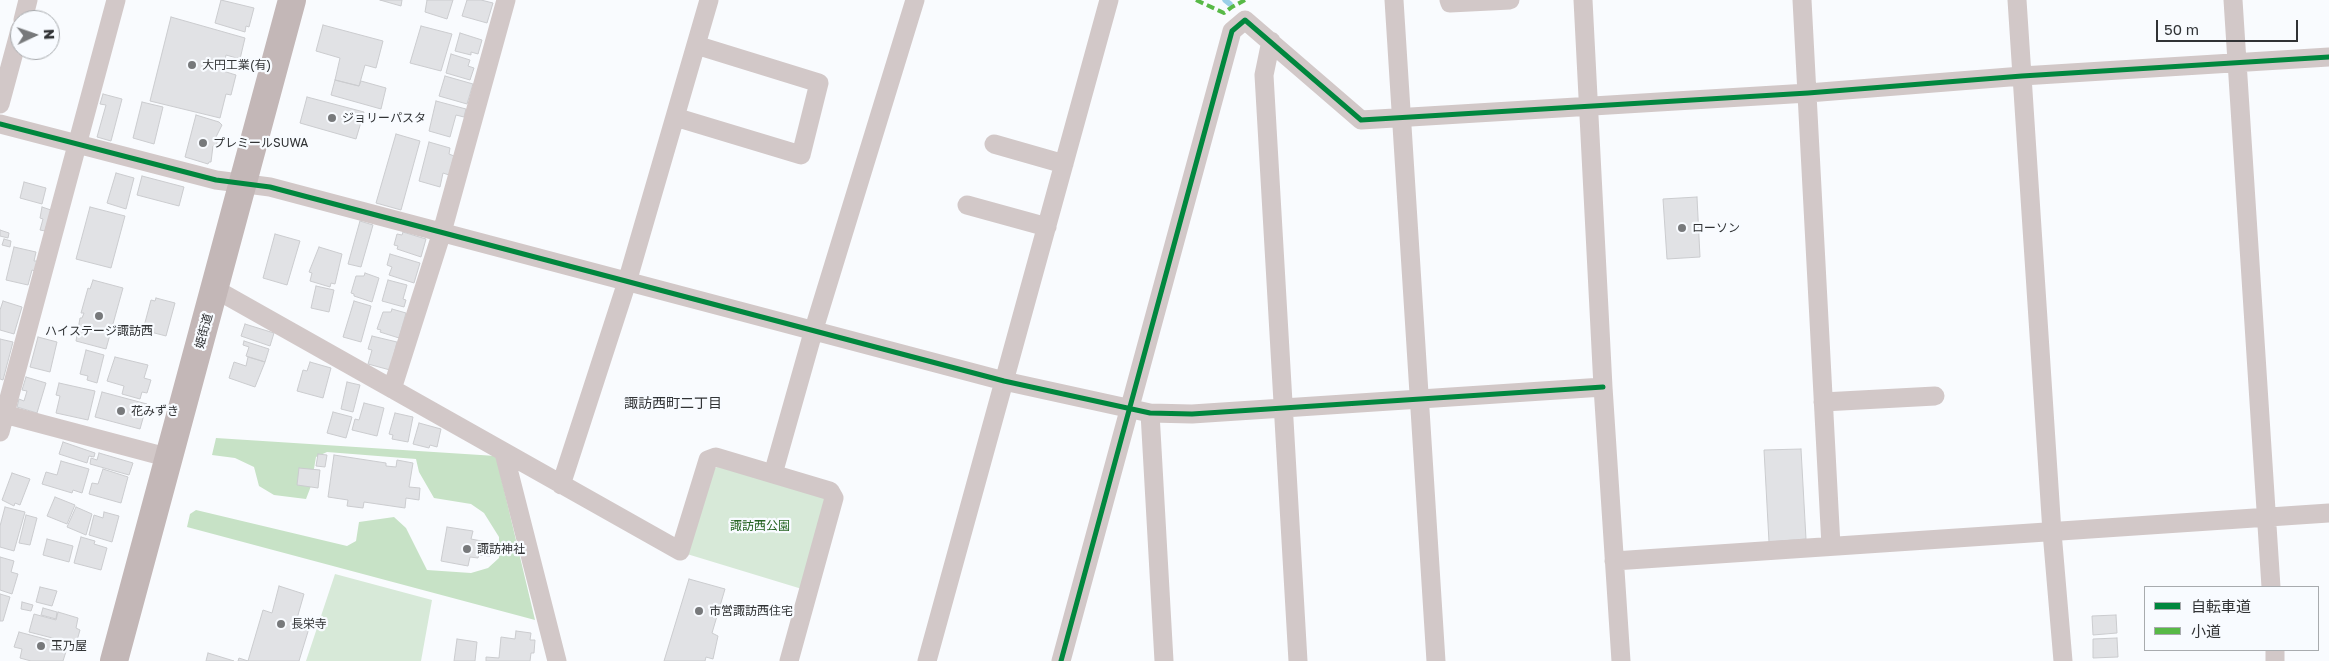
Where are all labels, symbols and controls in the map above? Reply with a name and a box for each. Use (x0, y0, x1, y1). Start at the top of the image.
north arrow (10, 10, 60, 60)
scale bar (2159, 10, 2302, 42)
text: 50 m (2164, 20, 2199, 38)
text: N (41, 28, 58, 40)
place label: 大円工業(有) (202, 58, 271, 72)
marker: 大円工業(有) (186, 59, 198, 71)
place label: ジョリーパスタ (342, 111, 426, 125)
marker: ジョリーパスタ (326, 112, 338, 124)
place label: プレミールSUWA (213, 136, 308, 150)
marker: プレミールSUWA (197, 137, 209, 149)
place label: ローソン (1692, 221, 1740, 235)
marker: ローソン (1676, 222, 1688, 234)
marker: ハイステージ諏訪西 (93, 310, 105, 322)
street label: 姫街道 (192, 312, 216, 350)
place label: ハイステージ諏訪西 (45, 324, 153, 338)
district label: 諏訪西町二丁目 (624, 396, 722, 412)
place label: 花みずき (131, 404, 179, 418)
marker: 花みずき (115, 405, 127, 417)
park label: 諏訪西公園 (730, 519, 790, 533)
place label: 諏訪神社 (477, 542, 525, 556)
marker: 諏訪神社 (461, 543, 473, 555)
legend (2144, 586, 2319, 651)
text: 自転車道 (2191, 597, 2251, 615)
place label: 市営諏訪西住宅 (709, 604, 793, 618)
marker: 市営諏訪西住宅 (693, 605, 705, 617)
place label: 長栄寺 (291, 617, 327, 631)
marker: 長栄寺 (275, 618, 287, 630)
text: 小道 (2191, 622, 2221, 640)
place label: 玉乃屋 (51, 639, 87, 653)
marker: 玉乃屋 (35, 640, 47, 652)

